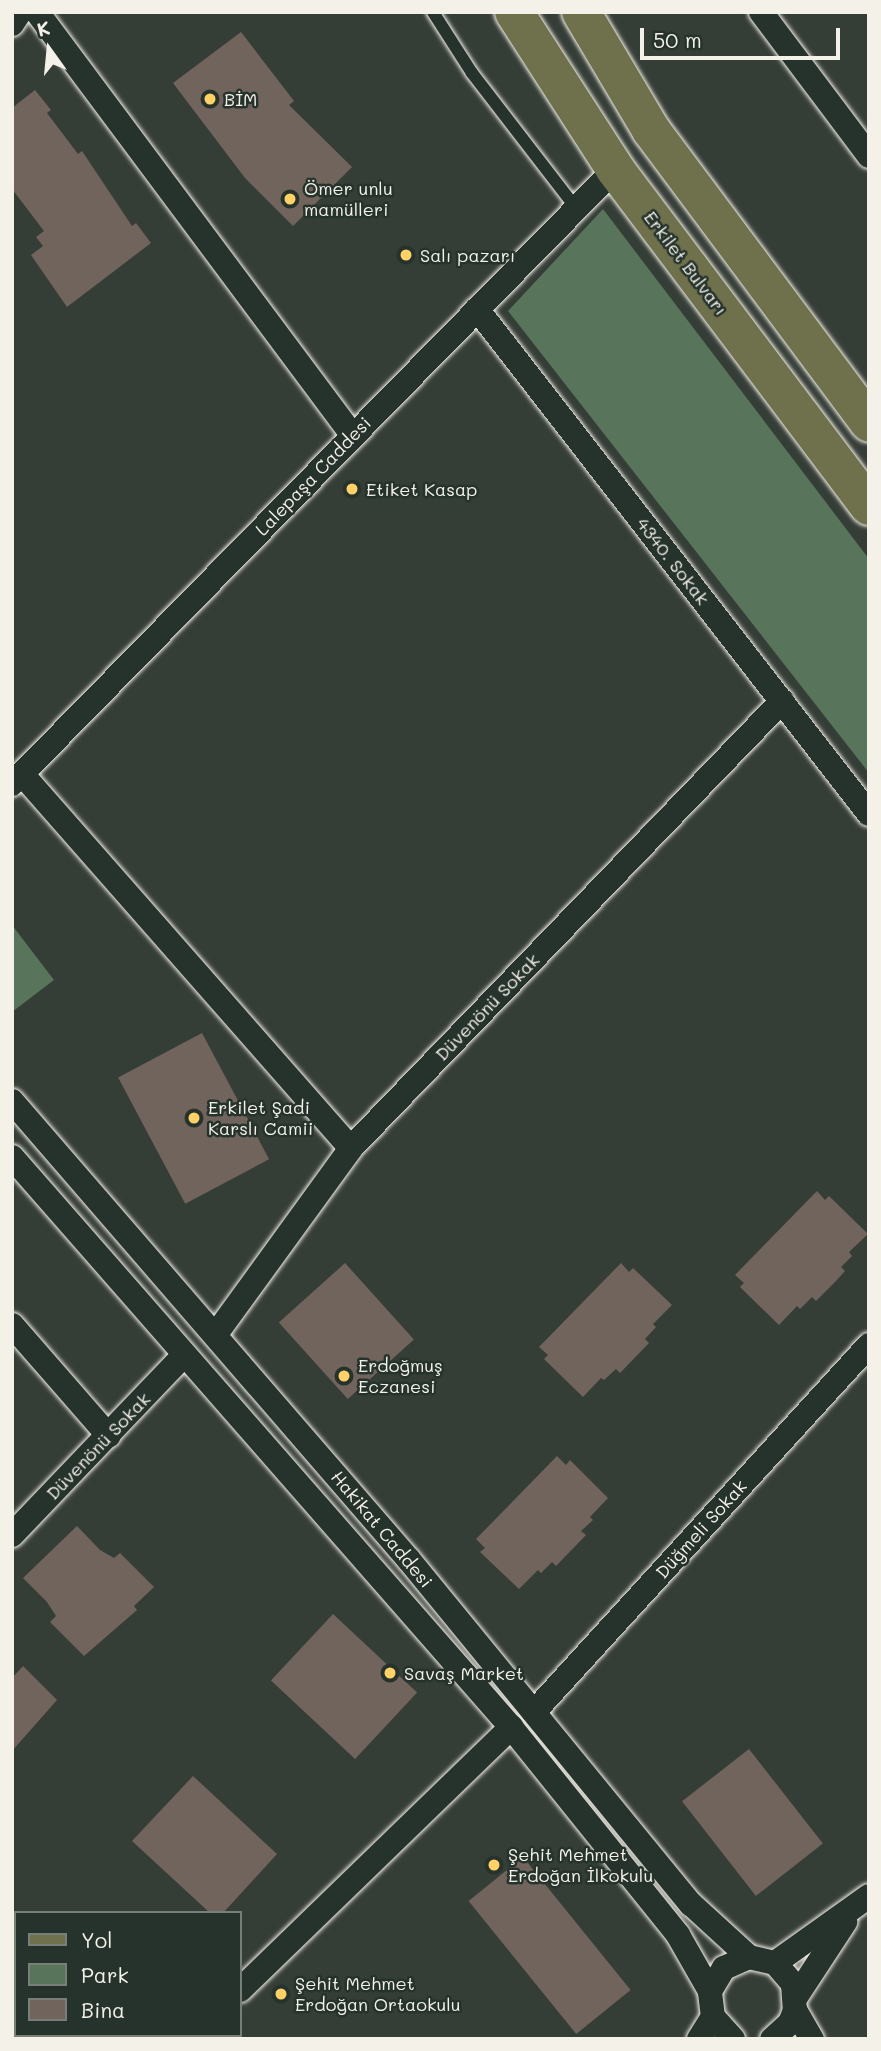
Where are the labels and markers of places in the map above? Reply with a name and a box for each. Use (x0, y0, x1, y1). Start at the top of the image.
place label: BİM (224, 88, 257, 110)
marker: BİM (202, 91, 218, 107)
place label: Ömer unlu mamülleri (304, 178, 393, 220)
marker: Ömer unlu mamülleri (282, 191, 298, 207)
place label: Salı pazarı (420, 244, 516, 266)
marker: Salı pazarı (398, 247, 414, 263)
place label: Etiket Kasap (366, 478, 477, 500)
marker: Etiket Kasap (344, 481, 360, 497)
place label: Erkilet Şadi Karslı Camii (208, 1097, 313, 1140)
marker: Erkilet Şadi Karslı Camii (186, 1110, 202, 1126)
place label: Erdoğmuş Eczanesi (358, 1355, 443, 1398)
marker: Erdoğmuş Eczanesi (336, 1368, 352, 1384)
place label: Savaş Market (404, 1662, 524, 1684)
marker: Savaş Market (382, 1665, 398, 1681)
place label: Şehit Mehmet Erdoğan İlkokulu (508, 1844, 653, 1886)
marker: Şehit Mehmet Erdoğan İlkokulu (486, 1857, 502, 1873)
place label: Şehit Mehmet Erdoğan Ortaokulu (295, 1973, 461, 2016)
marker: Şehit Mehmet Erdoğan Ortaokulu (273, 1986, 289, 2002)

